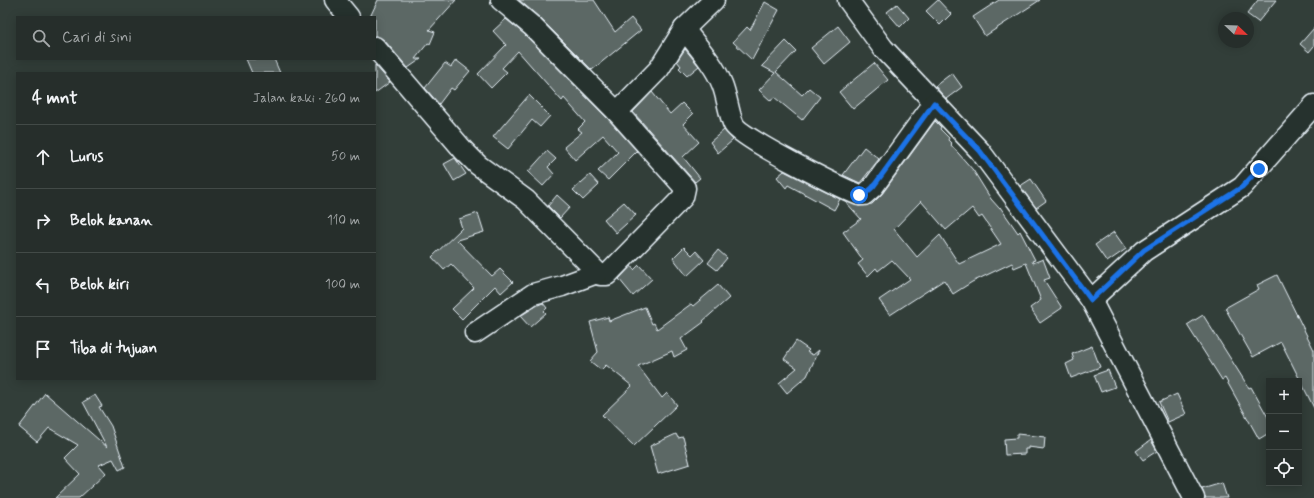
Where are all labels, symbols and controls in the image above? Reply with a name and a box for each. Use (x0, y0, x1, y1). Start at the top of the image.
north arrow (1218, 12, 1254, 48)
search box (16, 16, 376, 60)
icon: search (30, 27, 52, 49)
text: Cari di sini (62, 28, 132, 48)
text: 4 mnt (32, 87, 77, 109)
text: Jalan kaki · 260 m (253, 90, 360, 107)
icon: ahead (32, 146, 54, 168)
text: Lurus (70, 147, 103, 167)
text: 50 m (331, 148, 360, 165)
route end (1250, 160, 1268, 178)
route start (850, 186, 868, 204)
icon: right (32, 210, 54, 232)
text: Belok kanan (70, 211, 153, 231)
text: 110 m (327, 212, 360, 229)
icon: left (32, 274, 54, 296)
text: Belok kiri (70, 275, 129, 295)
text: 100 m (325, 276, 360, 293)
icon: arrive (32, 338, 54, 360)
text: Tiba di tujuan (70, 339, 157, 359)
map controls (1266, 378, 1302, 486)
button: + (1266, 378, 1302, 414)
button: − (1266, 414, 1302, 450)
button: locate (1266, 450, 1302, 486)

